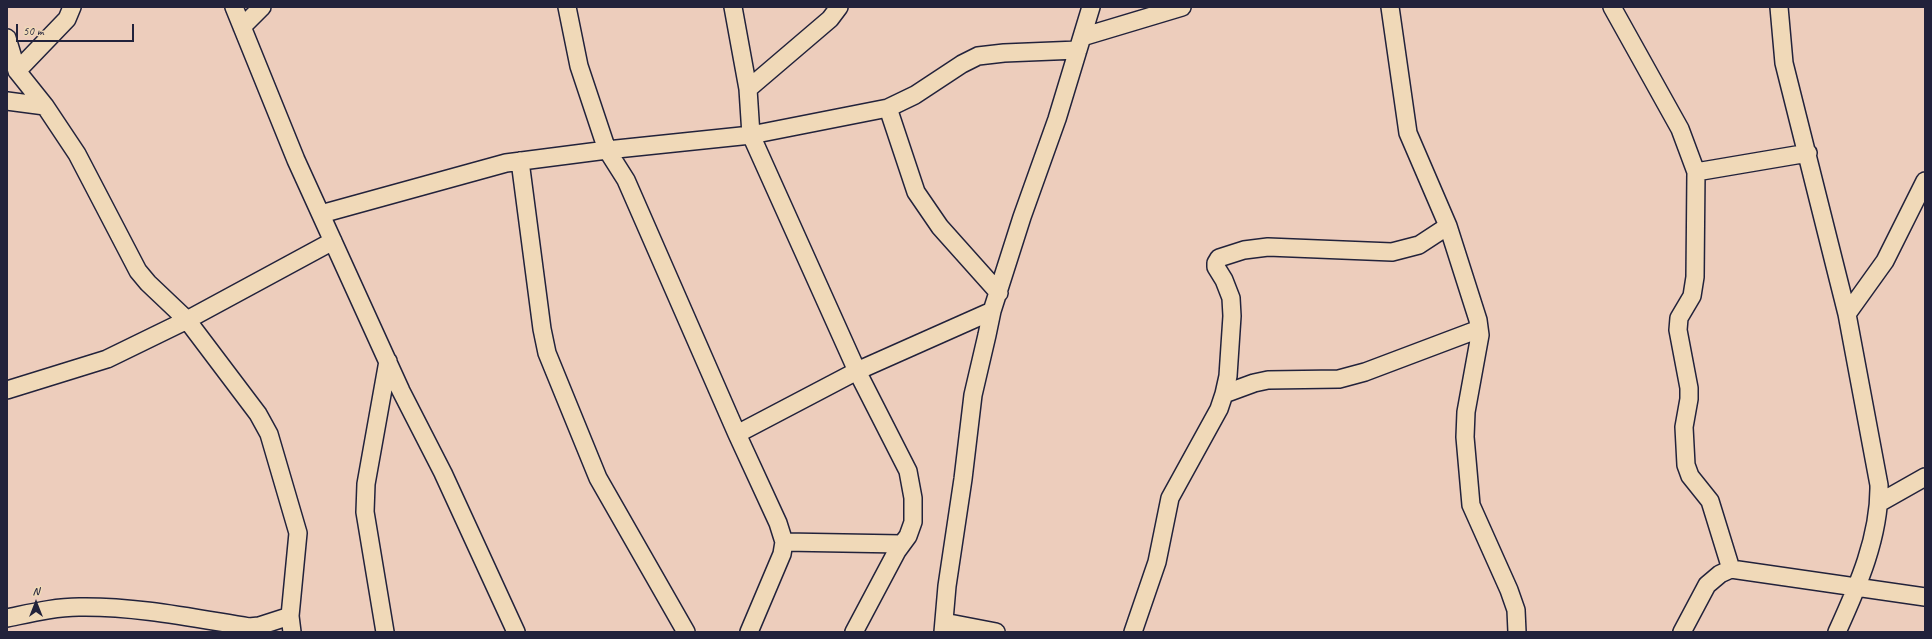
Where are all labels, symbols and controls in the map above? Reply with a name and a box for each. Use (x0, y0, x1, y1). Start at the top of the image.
scale bar (18, 16, 136, 42)
text: 50 m (23, 23, 43, 39)
north arrow (16, 583, 56, 623)
text: N (33, 584, 39, 598)

